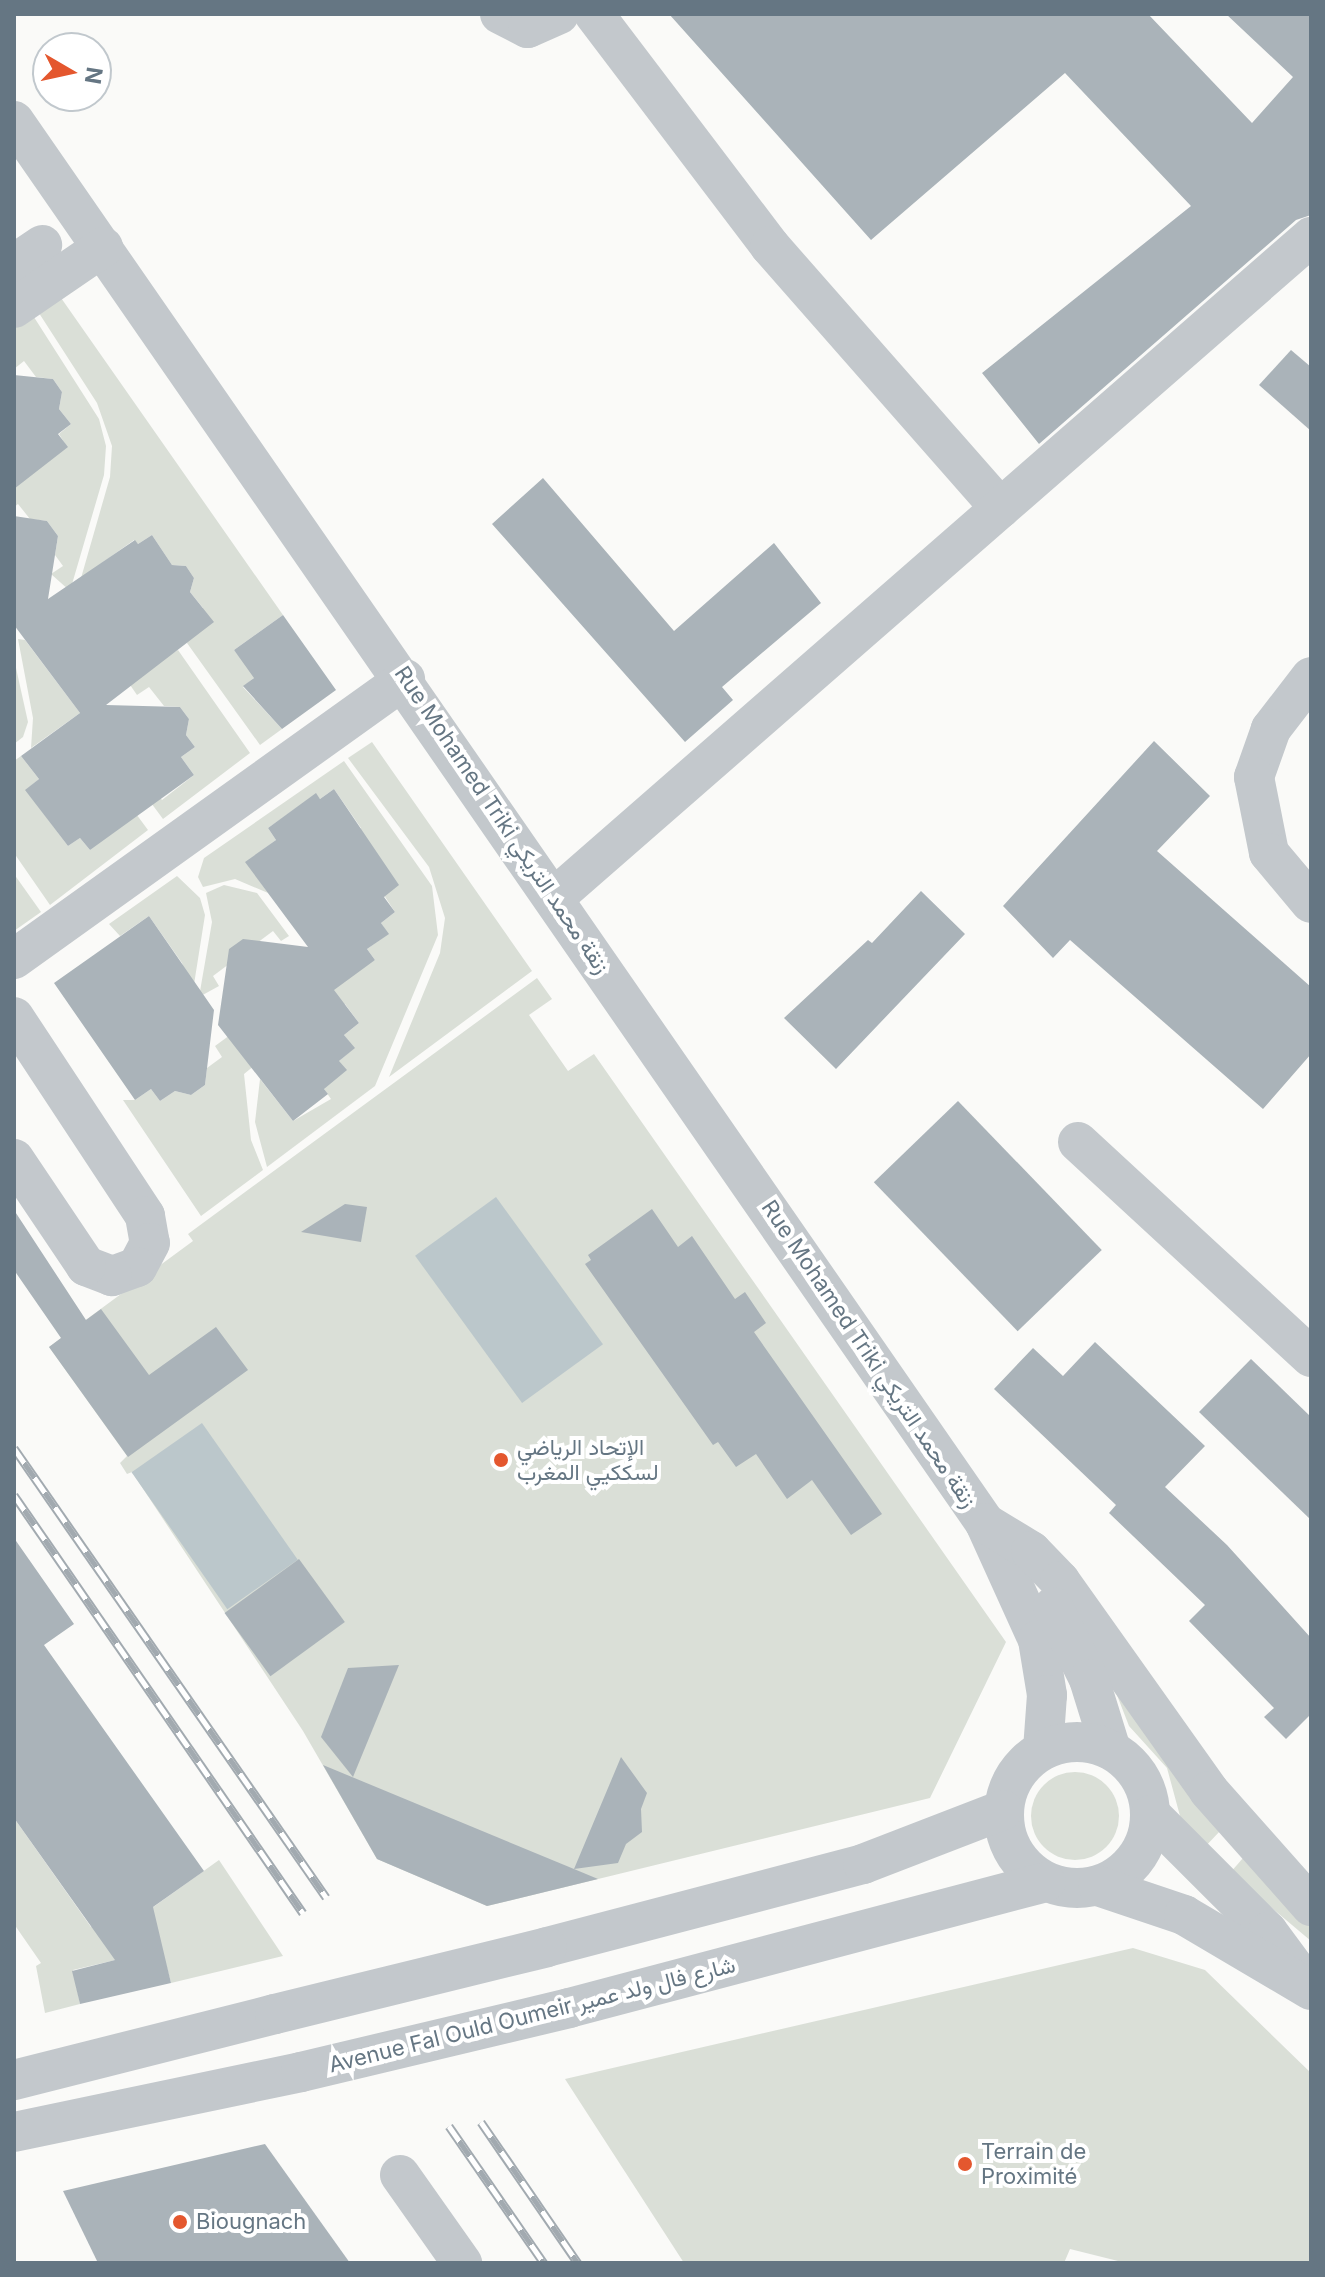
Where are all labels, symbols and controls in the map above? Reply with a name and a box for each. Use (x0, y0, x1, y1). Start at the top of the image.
north arrow (32, 32, 112, 112)
text: N (80, 65, 108, 86)
street label: Rue Mohamed Triki زنقة محمد التريكي (389, 661, 615, 979)
street label: Rue Mohamed Triki زنقة محمد التريكي (756, 1195, 982, 1513)
place label: الإتحاد الرياضي لسككيي المغرب (517, 1434, 658, 1486)
marker: الإتحاد الرياضي لسككيي المغرب (492, 1451, 510, 1469)
street label: Avenue Fal Ould Oumeir شارع فال ولد عمير (326, 1952, 738, 2078)
place label: Terrain de Proximité (981, 2138, 1086, 2190)
marker: Terrain de Proximité (956, 2155, 974, 2173)
place label: Biougnach (196, 2209, 306, 2235)
marker: Biougnach (171, 2213, 189, 2231)

